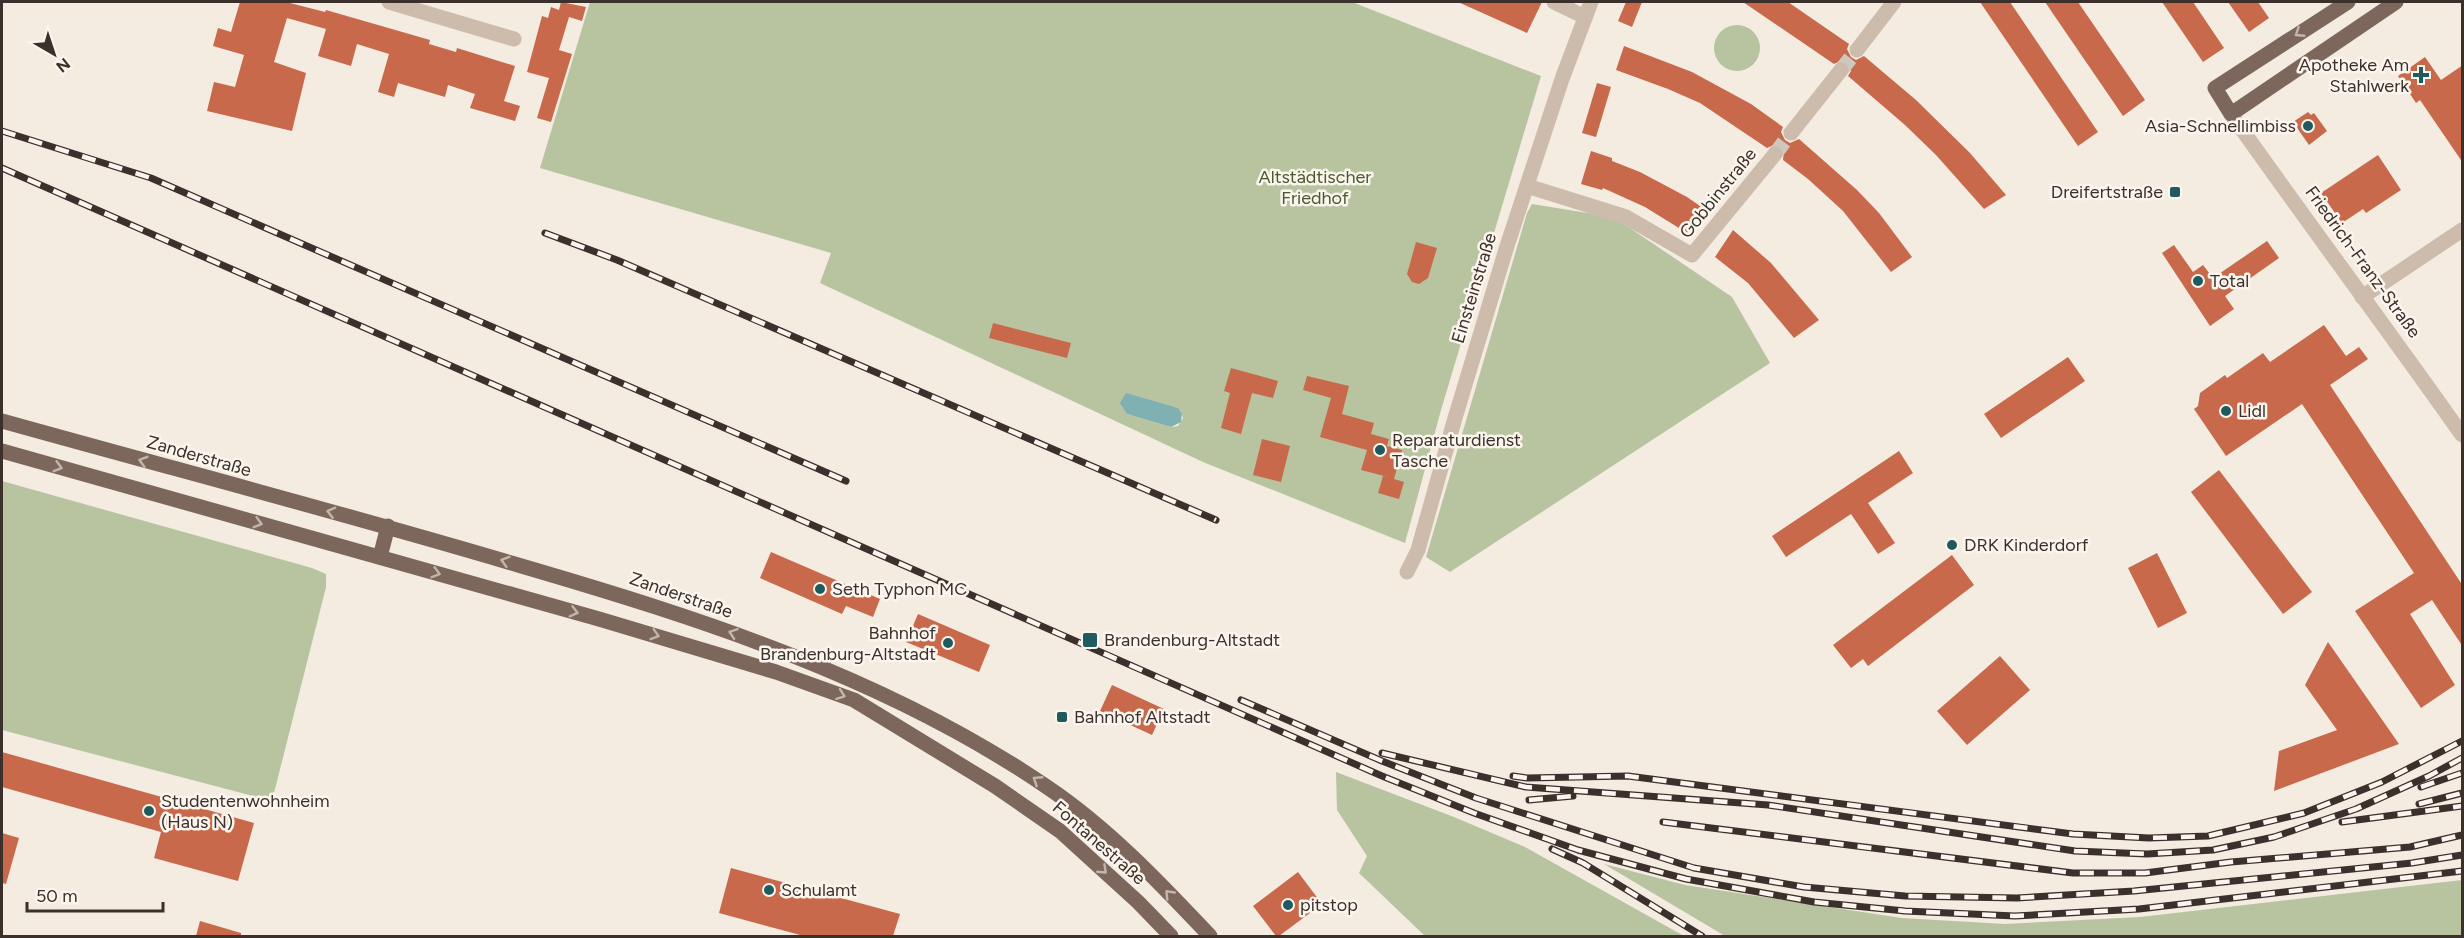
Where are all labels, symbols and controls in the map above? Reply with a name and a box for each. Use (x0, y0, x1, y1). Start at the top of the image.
north arrow (24, 24, 84, 84)
one-way arrow (2295, 26, 2305, 38)
text: N (52, 54, 74, 77)
place label: Apotheke Am Stahlwerk (2299, 54, 2409, 97)
marker: Apotheke Am Stahlwerk (2414, 68, 2428, 82)
place label: Asia-Schnellimbiss (2145, 115, 2296, 137)
marker: Asia-Schnellimbiss (2301, 119, 2315, 133)
street label: Gobbinstraße (1675, 143, 1761, 243)
park label: Altstädtischer Friedhof (1259, 166, 1371, 209)
place label: Dreifertstraße (2051, 181, 2163, 203)
street label: Friedrich-Franz-Straße (2301, 182, 2426, 342)
marker: Dreifertstraße (2168, 185, 2182, 199)
street label: Einsteinstraße (1447, 230, 1501, 346)
place label: Total (2210, 270, 2249, 292)
marker: Total (2191, 274, 2205, 288)
place label: Lidl (2238, 400, 2266, 422)
marker: Lidl (2219, 404, 2233, 418)
place label: Reparaturdienst Tasche (1392, 429, 1521, 472)
street label: Zanderstraße (144, 431, 254, 481)
marker: Reparaturdienst Tasche (1373, 443, 1387, 457)
one-way arrow (138, 456, 149, 468)
one-way arrow (52, 460, 63, 472)
one-way arrow (326, 507, 337, 519)
one-way arrow (252, 516, 262, 528)
place label: DRK Kinderdorf (1964, 534, 2089, 556)
marker: DRK Kinderdorf (1945, 538, 1959, 552)
one-way arrow (500, 556, 511, 568)
one-way arrow (430, 566, 441, 578)
street label: Zanderstraße (627, 567, 736, 623)
place label: Seth Typhon MC (832, 578, 967, 600)
marker: Seth Typhon MC (813, 582, 827, 596)
one-way arrow (568, 605, 579, 617)
place label: Bahnhof Brandenburg-Altstadt (760, 622, 936, 665)
one-way arrow (728, 627, 739, 640)
one-way arrow (649, 628, 660, 640)
place label: Brandenburg-Altstadt (1104, 629, 1280, 651)
marker: Brandenburg-Altstadt (1081, 631, 1099, 649)
marker: Bahnhof Brandenburg-Altstadt (941, 636, 955, 650)
one-way arrow (835, 687, 845, 700)
place label: Bahnhof Altstadt (1074, 706, 1211, 728)
marker: Bahnhof Altstadt (1055, 710, 1069, 724)
one-way arrow (1033, 776, 1044, 787)
place label: Studentenwohnheim (Haus N) (161, 790, 330, 833)
street label: Fontanestraße (1048, 797, 1150, 890)
marker: Studentenwohnheim (Haus N) (142, 804, 156, 818)
one-way arrow (1096, 863, 1107, 874)
scale bar (27, 875, 164, 913)
place label: Schulamt (781, 879, 857, 901)
marker: Schulamt (762, 883, 776, 897)
text: 50 m (36, 885, 78, 907)
one-way arrow (1166, 890, 1177, 901)
place label: pitstop (1300, 894, 1358, 916)
marker: pitstop (1281, 898, 1295, 912)

